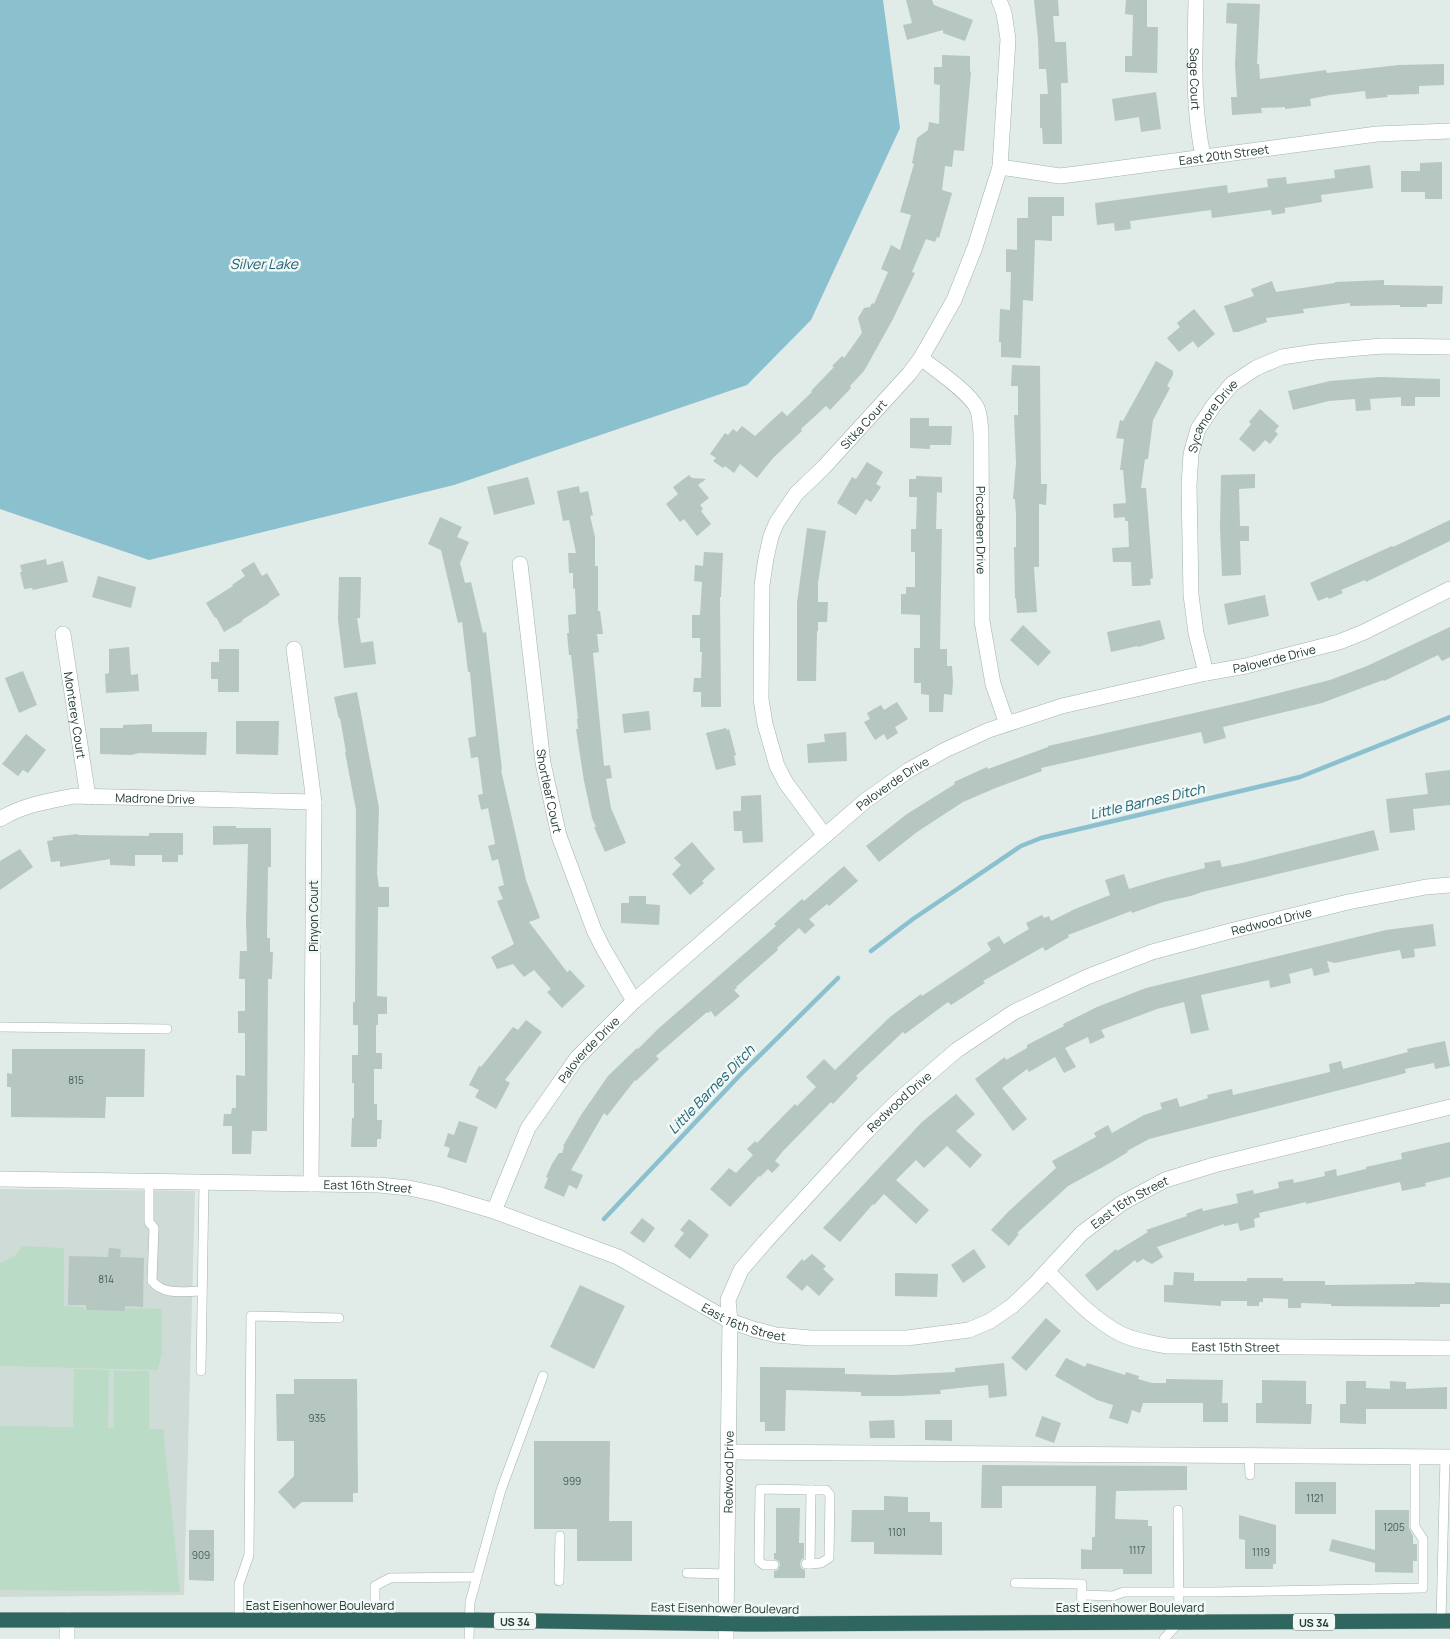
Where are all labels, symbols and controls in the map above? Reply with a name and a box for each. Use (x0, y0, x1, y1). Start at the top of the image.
street label: Sage Court (1186, 48, 1205, 111)
street label: East 20th Street (1178, 140, 1270, 169)
water label: Silver Lake (230, 254, 299, 273)
street label: Sycamore Drive (1183, 374, 1241, 455)
street label: Sitka Court (836, 395, 891, 453)
street label: Piccabeen Drive (973, 486, 990, 574)
street label: Paloverde Drive (1231, 640, 1318, 677)
street label: Monterey Court (60, 670, 91, 760)
street label: Shortleaf Court (533, 748, 567, 835)
street label: Paloverde Drive (852, 752, 932, 814)
water label: Little Barnes Ditch (1088, 778, 1207, 823)
street label: Madrone Drive (115, 789, 195, 808)
street label: Pinyon Court (305, 880, 322, 952)
street label: Redwood Drive (1229, 903, 1313, 939)
street label: Paloverde Drive (554, 1012, 623, 1086)
water label: Little Barnes Ditch (663, 1040, 759, 1138)
street label: Redwood Drive (863, 1067, 935, 1136)
house number: 815 (68, 1073, 84, 1087)
street label: East 16th Street (1087, 1171, 1170, 1232)
street label: East 16th Street (323, 1176, 414, 1197)
house number: 814 (98, 1272, 114, 1286)
street label: East 16th Street (699, 1298, 787, 1344)
street label: East 15th Street (1192, 1338, 1280, 1355)
house number: 935 (308, 1411, 326, 1425)
street label: Redwood Drive (719, 1431, 737, 1513)
house number: 999 (563, 1474, 581, 1488)
house number: 1121 (1306, 1491, 1324, 1505)
house number: 1205 (1383, 1520, 1405, 1534)
house number: 1101 (888, 1525, 906, 1539)
house number: 1117 (1129, 1543, 1145, 1557)
house number: 1119 (1252, 1545, 1270, 1559)
house number: 909 (192, 1548, 210, 1562)
street label: East Eisenhower Boulevard (246, 1597, 394, 1614)
street label: East Eisenhower Boulevard (651, 1598, 799, 1618)
street label: East Eisenhower Boulevard (1056, 1599, 1204, 1616)
road number: US 34 (494, 1612, 536, 1630)
road number: US 34 (1293, 1614, 1335, 1630)

